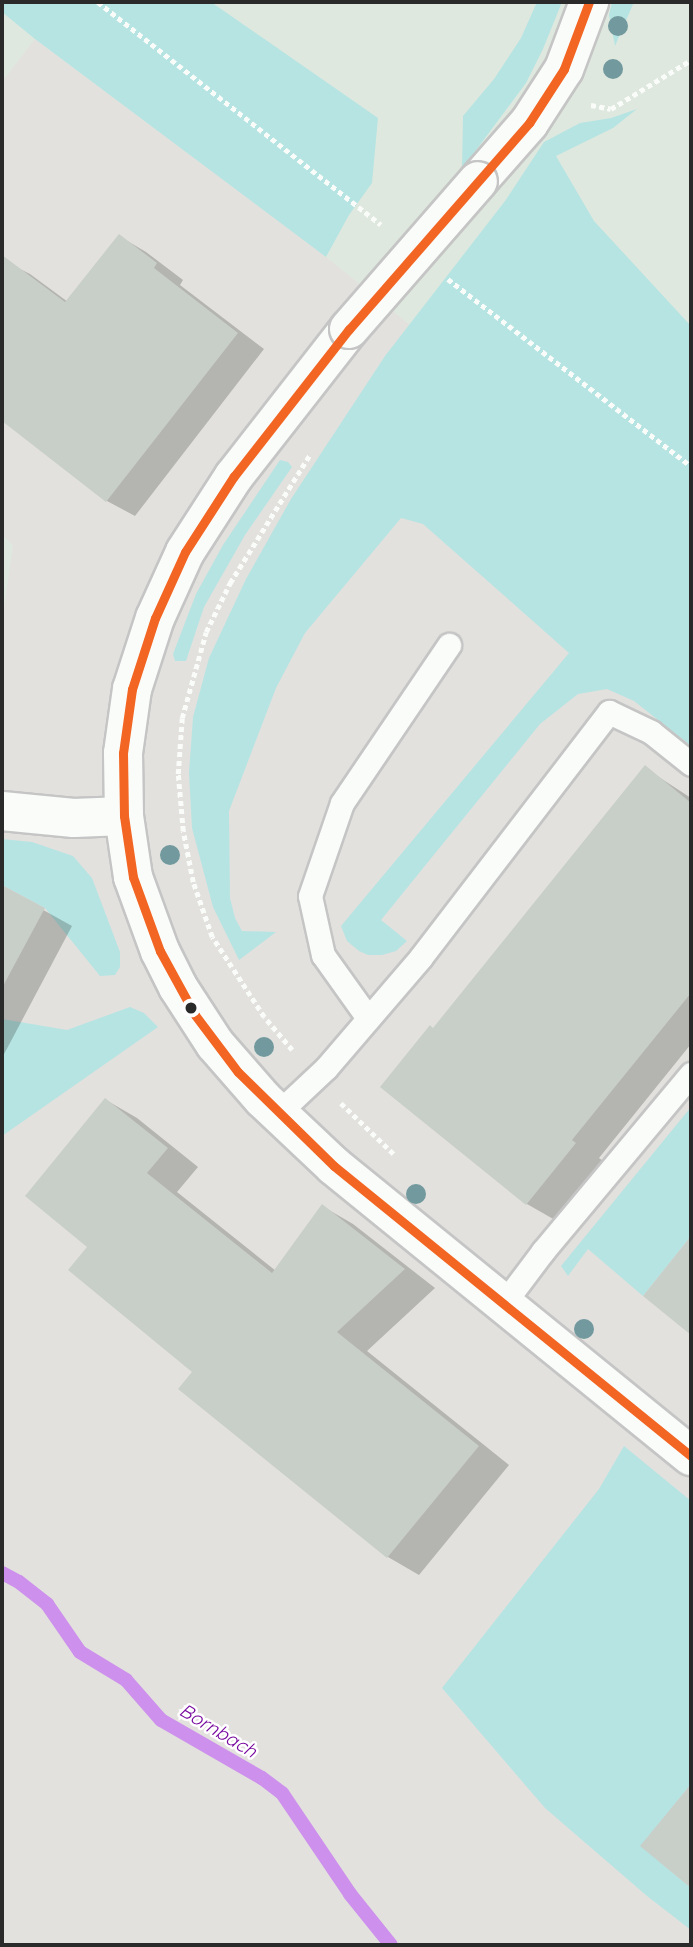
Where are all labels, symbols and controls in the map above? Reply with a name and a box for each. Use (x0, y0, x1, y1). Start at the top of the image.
unlabelled marker (184, 1001, 198, 1015)
water label: Bornbach (175, 1699, 261, 1763)

